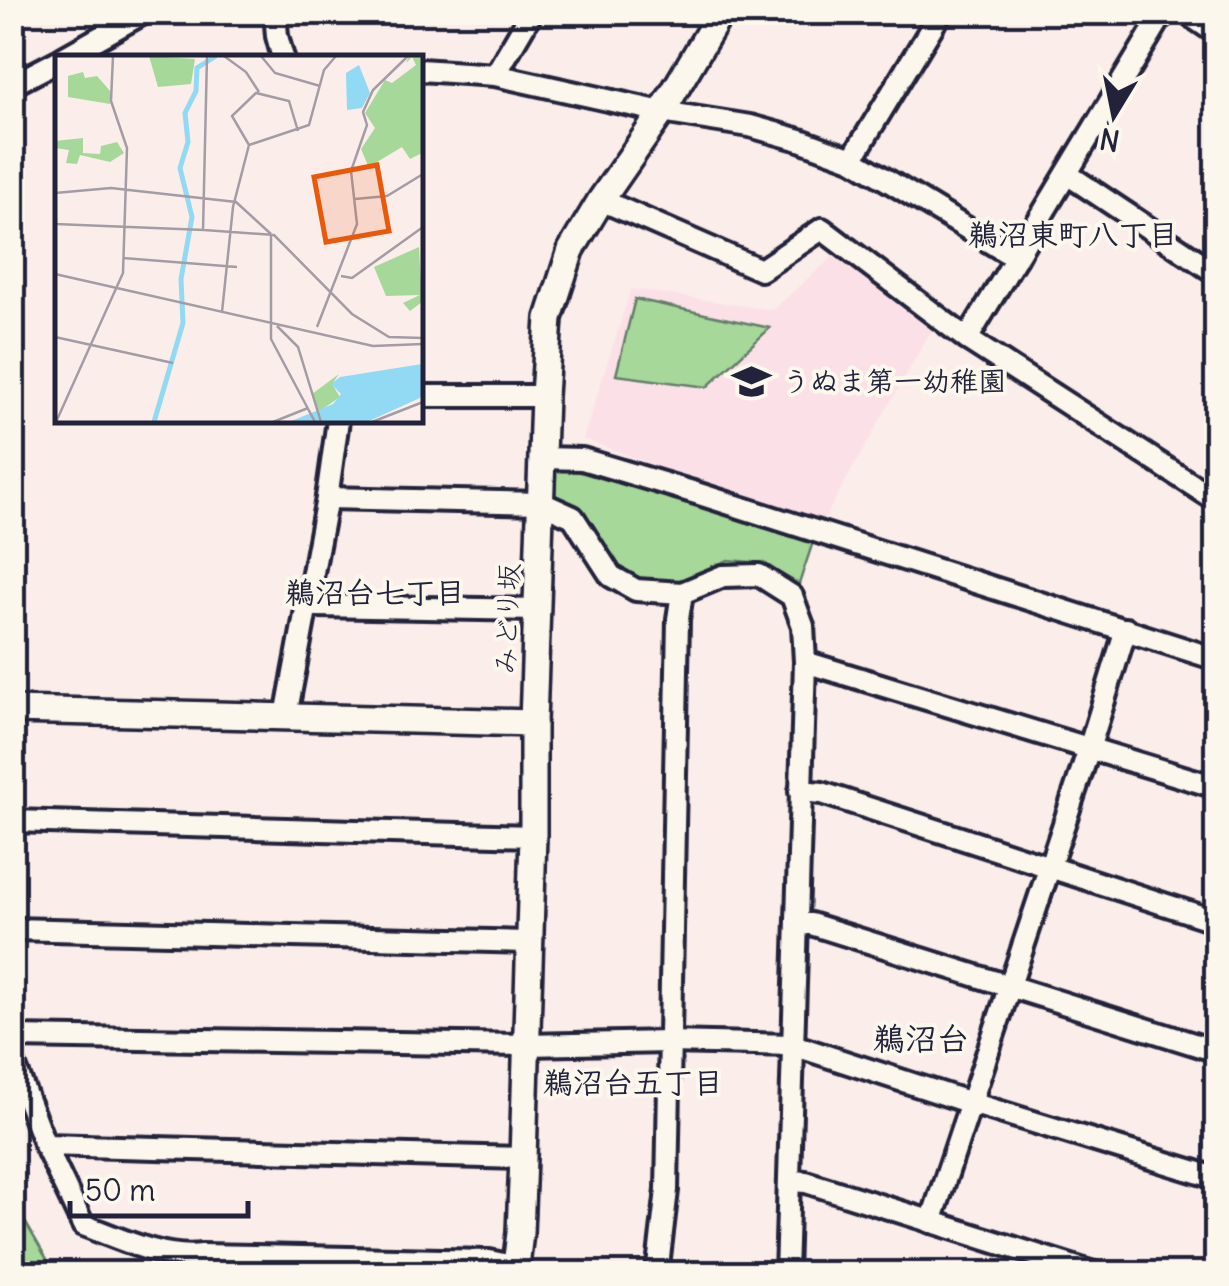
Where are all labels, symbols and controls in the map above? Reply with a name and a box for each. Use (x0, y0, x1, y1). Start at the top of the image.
inset map (55, 55, 422, 422)
north arrow (1064, 65, 1164, 165)
text: N (1097, 120, 1122, 159)
district label: 鵜沼東町八丁目 (968, 215, 1178, 253)
school or university icon: うぬま第一幼稚園 (731, 360, 773, 402)
place label: うぬま第一幼稚園 (782, 363, 1006, 399)
street label: みどり坂 (487, 562, 527, 676)
district label: 鵜沼台七丁目 (285, 573, 465, 611)
district label: 鵜沼台 (873, 1018, 969, 1059)
district label: 鵜沼台五丁目 (543, 1063, 723, 1101)
scale bar (70, 1156, 248, 1218)
text: 50 m (85, 1171, 155, 1209)

